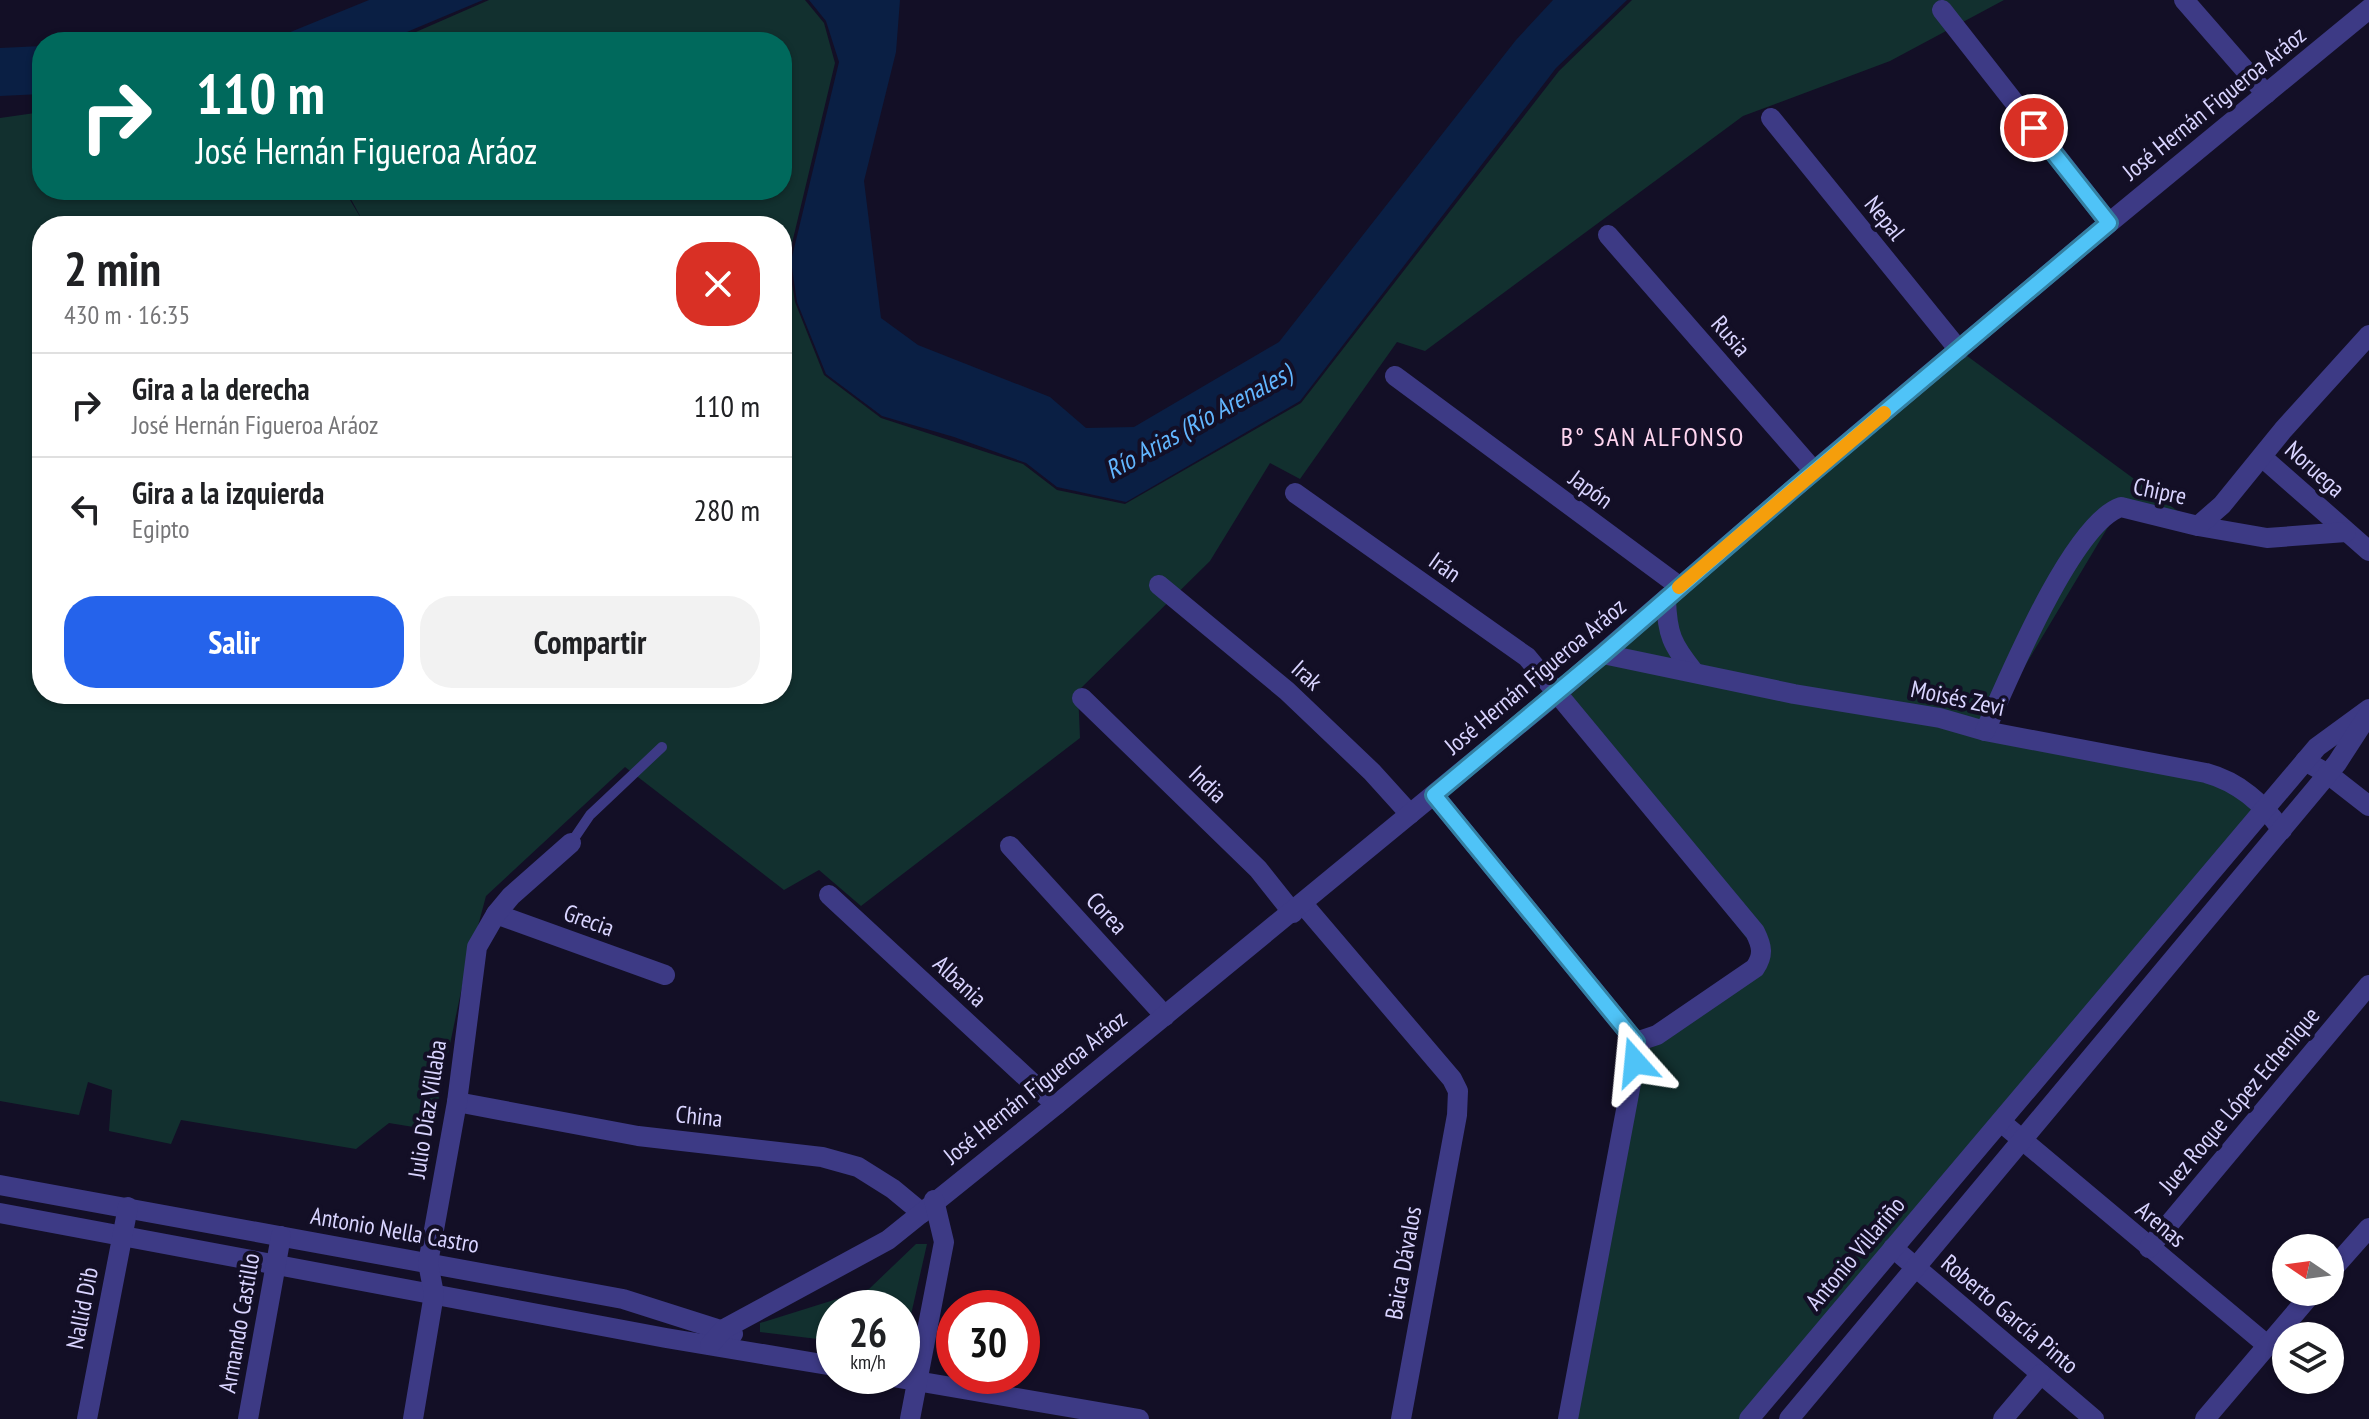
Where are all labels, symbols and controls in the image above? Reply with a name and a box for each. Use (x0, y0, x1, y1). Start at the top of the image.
street label: José Hernán Figueroa Aráoz (2115, 19, 2312, 187)
text: 110 m (196, 57, 325, 129)
icon: right (64, 64, 168, 168)
pin (2000, 94, 2068, 162)
icon: arrive (2012, 106, 2056, 150)
text: José Hernán Figueroa Aráoz (196, 127, 537, 174)
street label: Nepal (1858, 189, 1913, 247)
text: 2 min (64, 237, 161, 299)
button: close (676, 242, 760, 326)
text: 430 m · 16:35 (64, 298, 190, 331)
street label: Rusia (1705, 309, 1757, 363)
water label: Río Arias (Río Arenales) (1099, 355, 1299, 486)
text: Gira a la derecha (132, 369, 310, 408)
icon: right (64, 383, 108, 427)
text: 110 m (694, 386, 760, 425)
text: José Hernán Figueroa Aráoz (132, 408, 378, 441)
district label: B° SAN ALFONSO (1561, 420, 1745, 453)
street label: Noruega (2279, 434, 2351, 504)
street label: Japón (1562, 462, 1619, 515)
street label: Chipre (2131, 470, 2189, 512)
text: Gira a la izquierda (132, 473, 324, 512)
icon: left (64, 487, 108, 531)
text: 280 m (694, 490, 760, 529)
text: Egipto (132, 512, 190, 545)
street label: Irán (1423, 545, 1467, 589)
street label: José Hernán Figueroa Aráoz (1437, 591, 1632, 762)
button: Salir (64, 596, 404, 688)
button: Compartir (420, 596, 760, 688)
street label: Irak (1285, 653, 1329, 697)
street label: Moisés Zevi (1908, 673, 2008, 723)
street label: India (1182, 758, 1234, 810)
street label: Corea (1080, 885, 1134, 941)
street label: Grecia (560, 897, 618, 943)
street label: Albania (927, 948, 993, 1014)
street label: Juez Roque López Echenique (2151, 1000, 2326, 1200)
street label: José Hernán Figueroa Aráoz (936, 1003, 1133, 1171)
position arrow (1593, 1020, 1677, 1104)
street label: Julio Díaz Villaba (401, 1038, 453, 1181)
street label: China (674, 1098, 724, 1134)
street label: Antonio Villariño (1798, 1190, 1912, 1316)
street label: Arenas (2130, 1194, 2192, 1254)
street label: Antonio Nella Castro (308, 1200, 482, 1260)
street label: Baica Dávalos (1378, 1204, 1428, 1322)
north arrow (2272, 1234, 2344, 1306)
map controls (2272, 1234, 2344, 1394)
street label: Roberto García Pinto (1935, 1247, 2085, 1381)
street label: Armando Castillo (211, 1251, 267, 1395)
street label: Nallid Dib (59, 1264, 105, 1352)
speed limit sign: 30 (936, 1290, 1040, 1394)
text: 26 (849, 1306, 887, 1358)
button: layers (2272, 1322, 2344, 1394)
text: km/h (850, 1349, 886, 1375)

